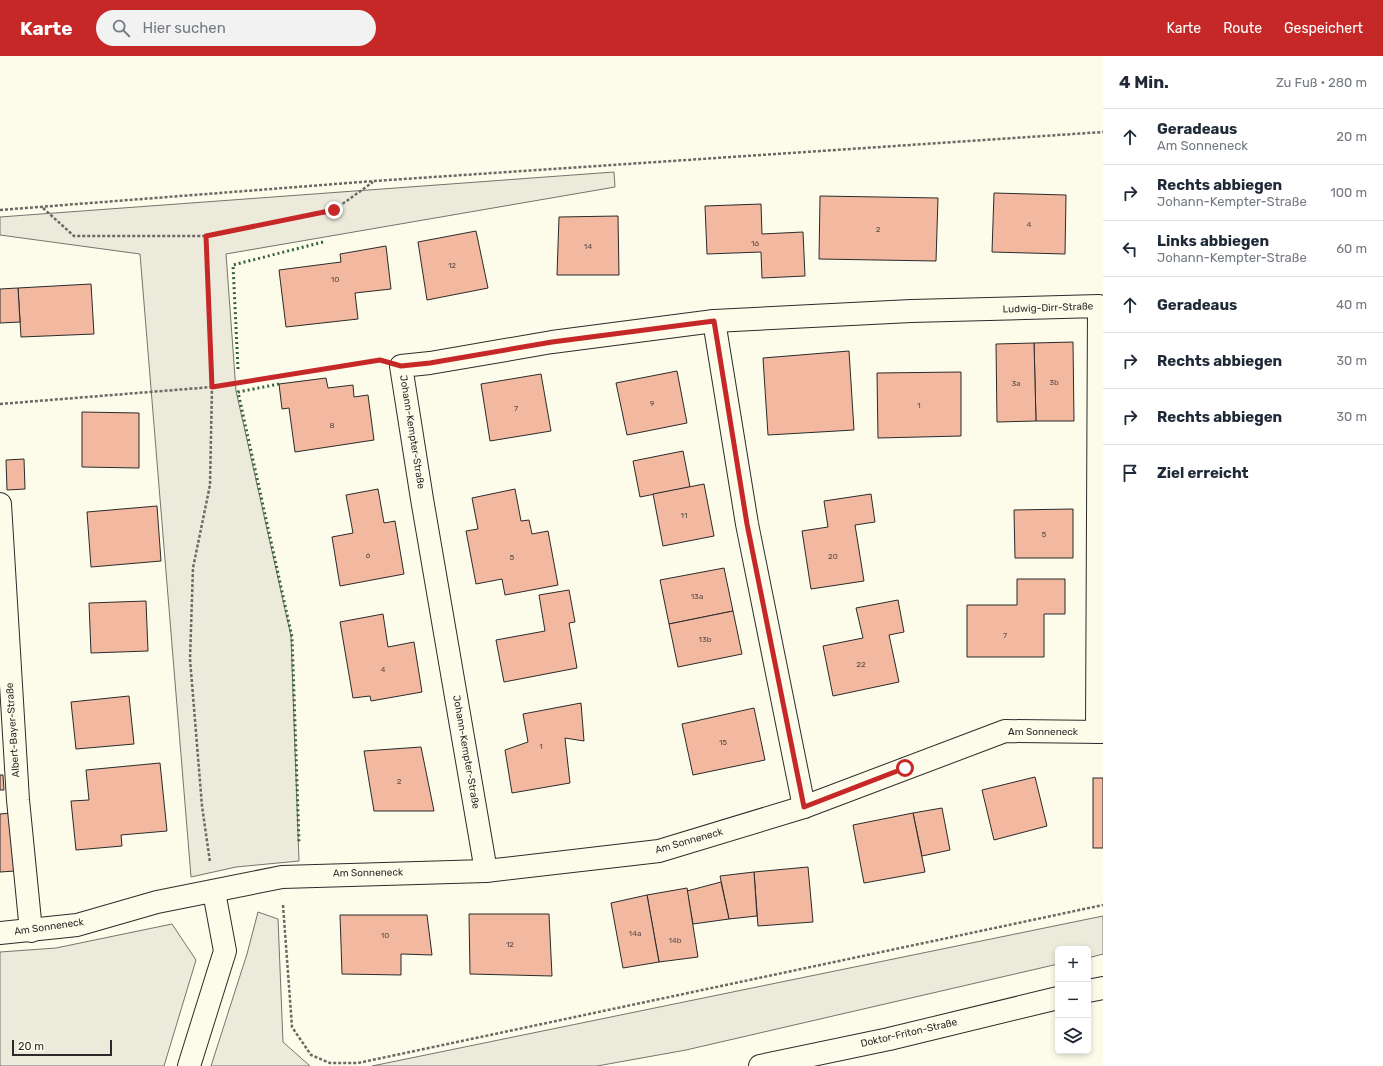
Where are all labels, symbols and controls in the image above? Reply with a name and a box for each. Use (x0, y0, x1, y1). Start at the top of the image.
search box (96, 10, 376, 46)
text: Karte (20, 17, 72, 40)
icon: search (110, 17, 132, 39)
text: Hier suchen (142, 19, 226, 37)
text: Karte (1166, 20, 1201, 37)
text: Route (1223, 20, 1262, 37)
text: Gespeichert (1284, 20, 1363, 37)
text: 4 Min. (1119, 72, 1169, 92)
text: Zu Fuß · 280 m (1276, 75, 1367, 90)
text: Geradeaus (1157, 120, 1237, 138)
icon: ahead (1119, 126, 1141, 148)
text: 20 m (1336, 129, 1367, 144)
text: Am Sonneneck (1157, 138, 1248, 153)
text: Rechts abbiegen (1157, 176, 1282, 194)
icon: right (1119, 182, 1141, 204)
text: 100 m (1330, 185, 1367, 200)
text: Johann-Kempter-Straße (1157, 194, 1307, 209)
route end (325, 201, 343, 219)
house number: 4 (1027, 220, 1032, 229)
house number: 2 (876, 225, 881, 234)
text: Links abbiegen (1157, 232, 1269, 250)
icon: left (1119, 238, 1141, 260)
house number: 16 (751, 239, 759, 248)
text: 60 m (1336, 241, 1367, 256)
house number: 14 (584, 242, 592, 251)
text: Johann-Kempter-Straße (1157, 250, 1307, 265)
house number: 12 (448, 261, 456, 270)
house number: 10 (331, 275, 339, 284)
icon: ahead (1119, 294, 1141, 316)
text: Geradeaus (1157, 296, 1237, 314)
text: 40 m (1336, 297, 1367, 312)
street label: Ludwig-Dirr-Straße (1002, 300, 1094, 316)
icon: right (1119, 350, 1141, 372)
text: Rechts abbiegen (1157, 352, 1282, 370)
text: 30 m (1336, 353, 1367, 368)
street label: Johann-Kempter-Straße (397, 374, 427, 490)
house number: 3b (1049, 378, 1059, 387)
house number: 3a (1011, 379, 1021, 388)
house number: 9 (650, 399, 655, 408)
house number: 1 (917, 401, 921, 410)
house number: 7 (514, 404, 518, 413)
icon: right (1119, 406, 1141, 428)
text: Rechts abbiegen (1157, 408, 1282, 426)
text: 30 m (1336, 409, 1367, 424)
house number: 8 (329, 421, 335, 430)
icon: arrive (1119, 462, 1141, 484)
text: Ziel erreicht (1157, 464, 1249, 482)
house number: 11 (681, 511, 687, 520)
house number: 5 (1042, 530, 1047, 539)
house number: 6 (366, 551, 371, 560)
house number: 20 (828, 552, 838, 561)
house number: 5 (510, 553, 515, 562)
house number: 13a (691, 592, 703, 601)
house number: 7 (1003, 631, 1007, 640)
house number: 13b (699, 635, 712, 644)
house number: 22 (856, 660, 866, 669)
house number: 4 (381, 665, 386, 674)
street label: Albert-Bayer-Straße (4, 682, 22, 778)
street label: Johann-Kempter-Straße (450, 694, 482, 810)
street label: Am Sonneneck (1008, 726, 1079, 738)
house number: 15 (719, 738, 727, 747)
house number: 1 (539, 742, 543, 751)
route start (896, 759, 914, 777)
house number: 2 (397, 777, 402, 786)
street label: Am Sonneneck (654, 825, 725, 856)
street label: Am Sonneneck (333, 866, 404, 880)
street label: Am Sonneneck (13, 916, 85, 938)
house number: 14a (629, 929, 641, 938)
house number: 10 (381, 931, 389, 940)
house number: 14b (668, 936, 682, 945)
house number: 12 (506, 940, 514, 949)
map controls (1055, 946, 1091, 1054)
button: + (1055, 946, 1091, 982)
button: − (1055, 982, 1091, 1018)
street label: Doktor-Friton-Straße (860, 1016, 959, 1050)
button: layers (1055, 1018, 1091, 1054)
scale bar (12, 1038, 112, 1057)
text: 20 m (18, 1040, 44, 1053)

